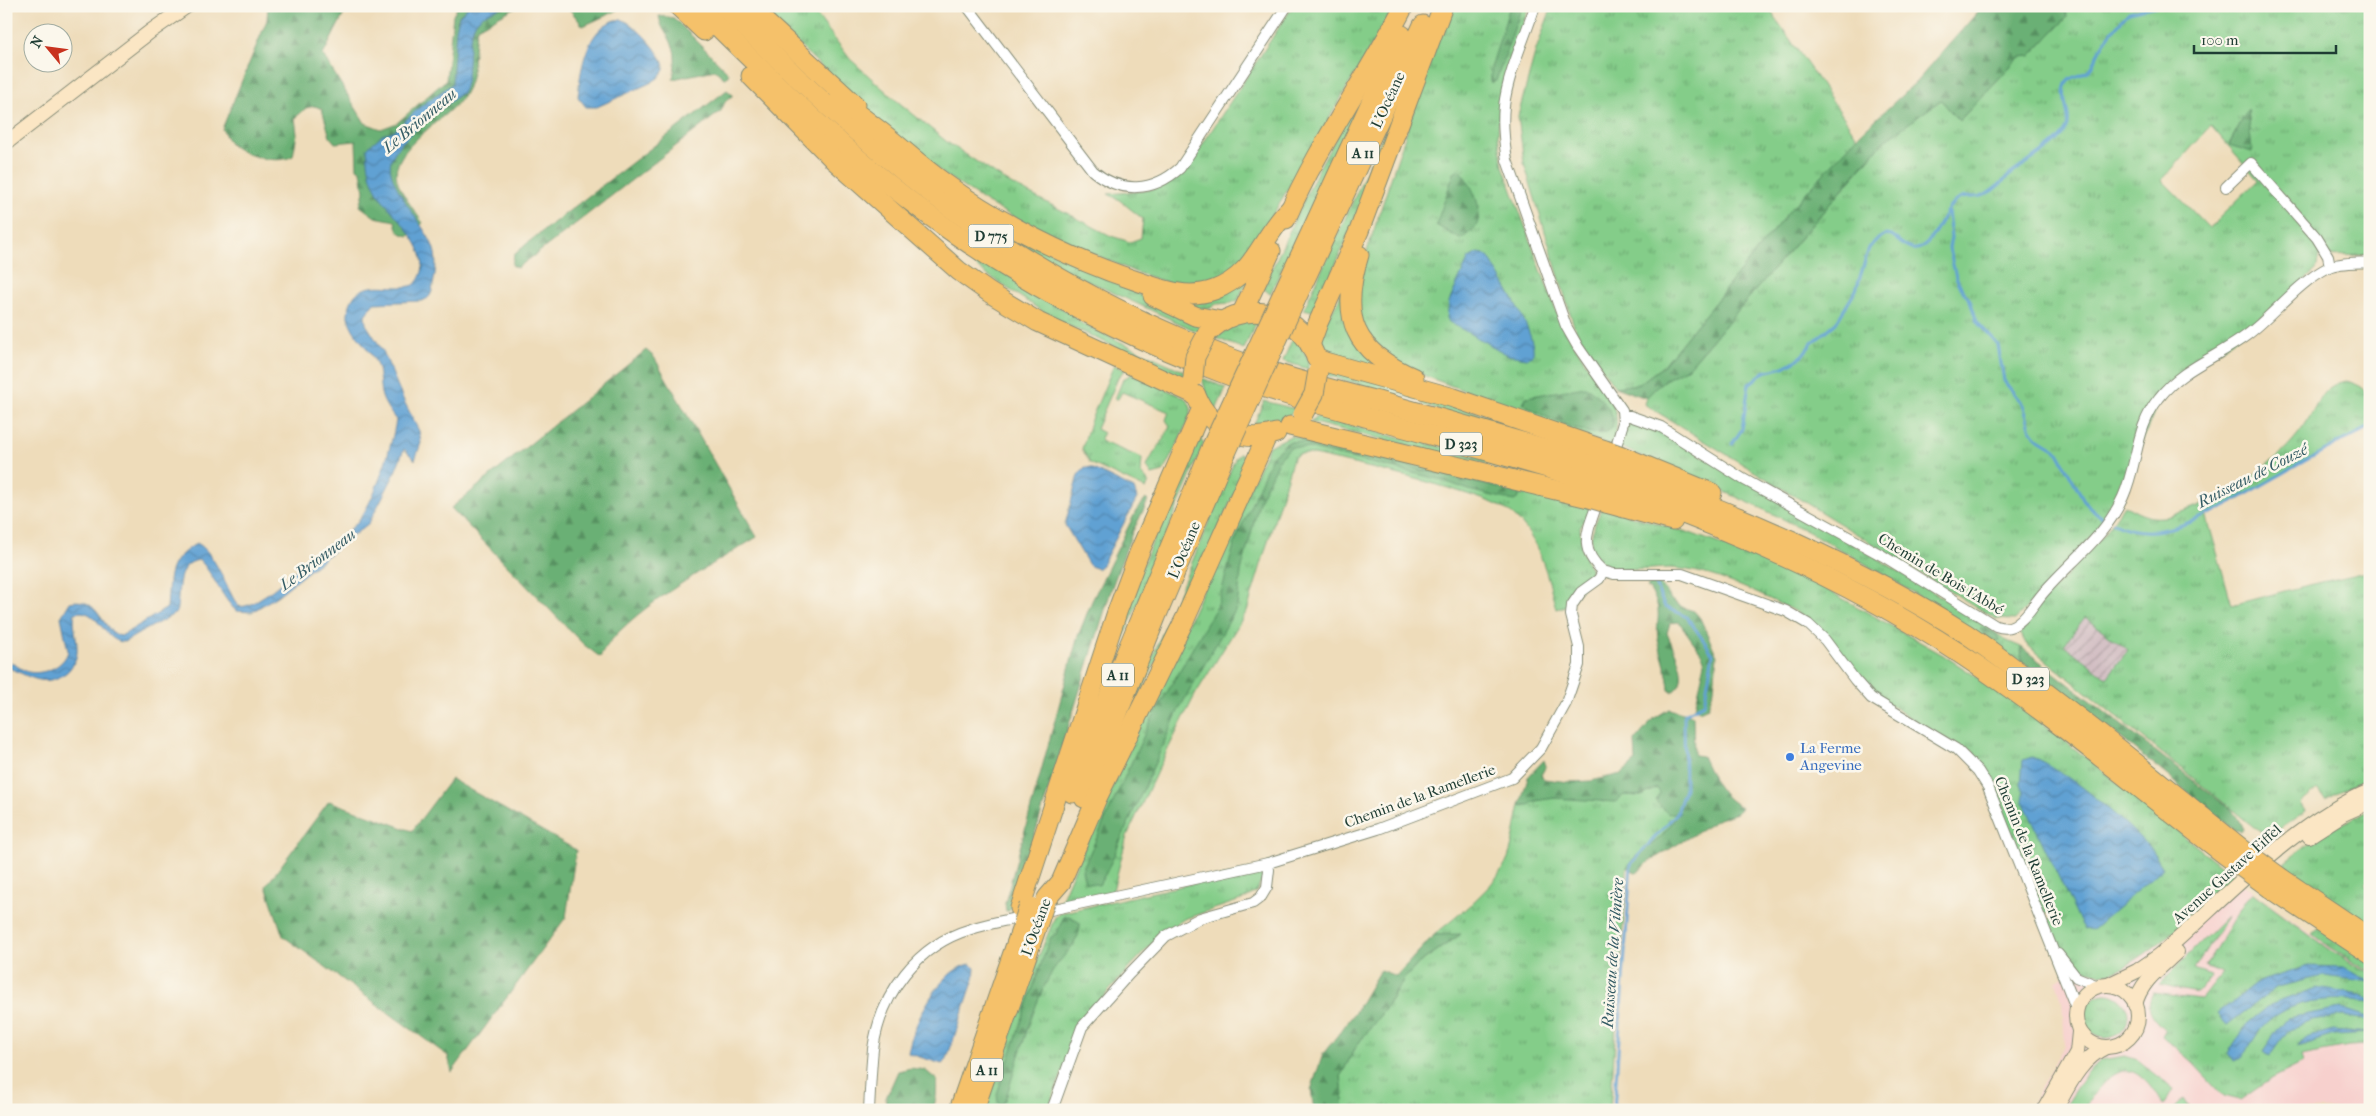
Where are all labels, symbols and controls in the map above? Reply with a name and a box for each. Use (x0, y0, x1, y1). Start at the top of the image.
north arrow (22, 22, 72, 72)
scale bar (2194, 22, 2336, 54)
text: 100 m (2201, 31, 2239, 49)
text: N (27, 33, 47, 51)
street label: L’Océane (1367, 68, 1409, 131)
water label: Le Brionneau (378, 84, 460, 157)
road number: A 11 (1347, 142, 1379, 164)
road number: D 775 (968, 225, 1014, 248)
road number: D 323 (1440, 432, 1482, 456)
water label: Ruisseau de Couzé (2193, 438, 2313, 512)
street label: L’Océane (1164, 518, 1204, 581)
water label: Le Brionneau (275, 524, 359, 595)
street label: Chemin de Bois l'Abbé (1875, 529, 2008, 619)
road number: A 11 (1102, 664, 1134, 686)
road number: D 323 (2007, 668, 2049, 691)
place label: La Ferme Angevine (1799, 739, 1862, 774)
marker: La Ferme Angevine (1784, 751, 1796, 763)
street label: Chemin de la Ramellerie (1342, 760, 1498, 832)
street label: Chemin de la Ramellerie (1991, 774, 2067, 929)
street label: Avenue Gustave Eiffel (2168, 820, 2285, 928)
water label: Ruisseau de la Vilnière (1598, 877, 1627, 1030)
street label: L’Océane (1017, 895, 1055, 958)
road number: A 11 (971, 1058, 1003, 1082)

